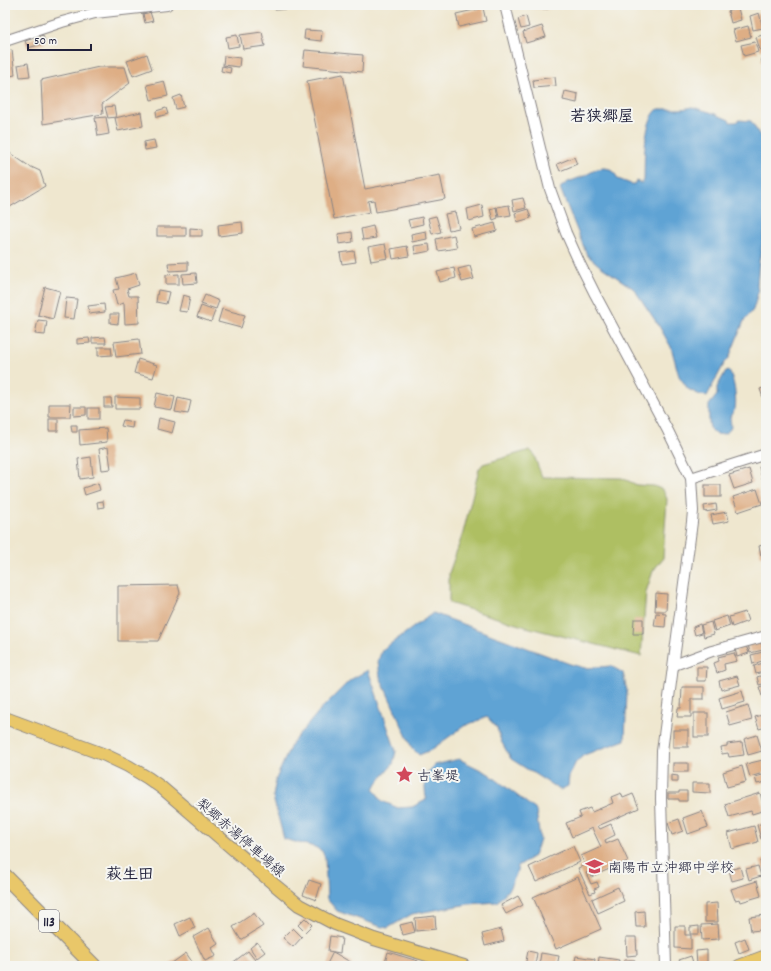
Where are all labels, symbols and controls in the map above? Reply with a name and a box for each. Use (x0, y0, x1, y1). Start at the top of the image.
scale bar (28, 26, 91, 52)
text: 50 m (34, 33, 57, 50)
district label: 若狭郷屋 (570, 106, 634, 129)
place icon: 古峯堤 (394, 765, 414, 785)
place label: 古峯堤 (417, 767, 459, 787)
street label: 梨郷赤湯停車場線 (191, 794, 289, 883)
school or university icon: 南陽市立沖郷中学校 (585, 857, 605, 877)
place label: 南陽市立沖郷中学校 (608, 859, 734, 879)
district label: 萩生田 (106, 864, 154, 887)
road number: 113 (39, 910, 59, 932)

